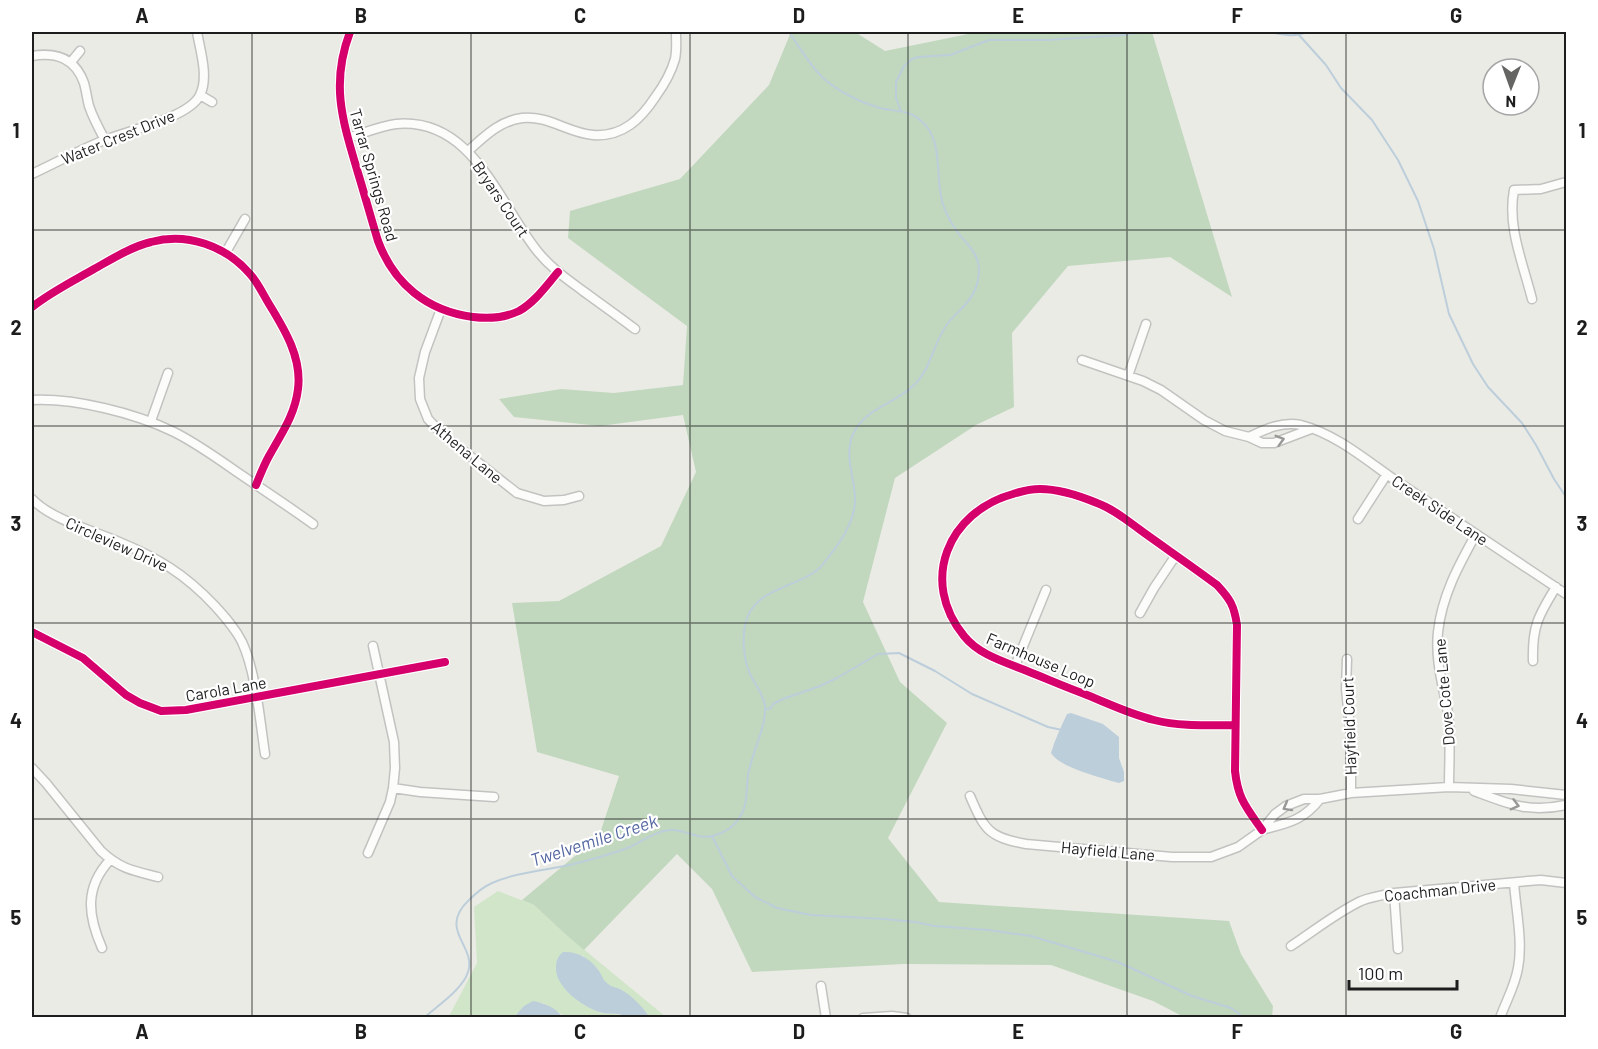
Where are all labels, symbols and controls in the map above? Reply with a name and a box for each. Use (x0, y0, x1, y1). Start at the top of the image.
text: A (135, 3, 149, 27)
text: B (355, 3, 367, 27)
text: C (574, 3, 586, 27)
text: D (793, 3, 805, 27)
text: E (1012, 3, 1024, 27)
text: F (1231, 3, 1243, 27)
text: G (1450, 3, 1462, 27)
north arrow (1481, 57, 1541, 117)
text: N (1505, 93, 1516, 112)
street label: Water Crest Drive (58, 105, 177, 168)
street label: Tarrar Springs Road (346, 106, 403, 243)
text: 1 (12, 118, 20, 142)
text: 1 (1578, 118, 1586, 142)
street label: Bryars Court (469, 157, 534, 240)
text: 2 (10, 315, 22, 339)
text: 2 (1576, 315, 1588, 339)
street label: Athena Lane (428, 416, 507, 487)
one-way arrow (1274, 435, 1285, 447)
street label: Creek Side Lane (1389, 470, 1492, 549)
text: 3 (11, 511, 21, 535)
text: 3 (1577, 511, 1587, 535)
street label: Circleview Drive (63, 512, 171, 575)
street label: Farmhouse Loop (984, 628, 1098, 691)
street label: Dove Cote Lane (1429, 638, 1458, 746)
street label: Carola Lane (184, 672, 268, 705)
street label: Hayfield Court (1337, 676, 1360, 776)
text: 4 (10, 708, 22, 732)
text: 4 (1576, 708, 1588, 732)
one-way arrow (1509, 798, 1520, 810)
one-way arrow (1283, 800, 1293, 811)
water label: Twelvemile Creek (527, 809, 660, 871)
street label: Hayfield Lane (1060, 837, 1156, 864)
street label: Coachman Drive (1383, 874, 1497, 905)
text: 5 (11, 905, 22, 929)
text: 5 (1577, 905, 1588, 929)
scale bar (1349, 953, 1457, 991)
text: 100 m (1358, 962, 1403, 984)
text: A (135, 1019, 149, 1043)
text: B (355, 1019, 367, 1043)
text: C (574, 1019, 586, 1043)
text: D (793, 1019, 805, 1043)
text: E (1012, 1019, 1024, 1043)
text: F (1231, 1019, 1243, 1043)
text: G (1450, 1019, 1462, 1043)

